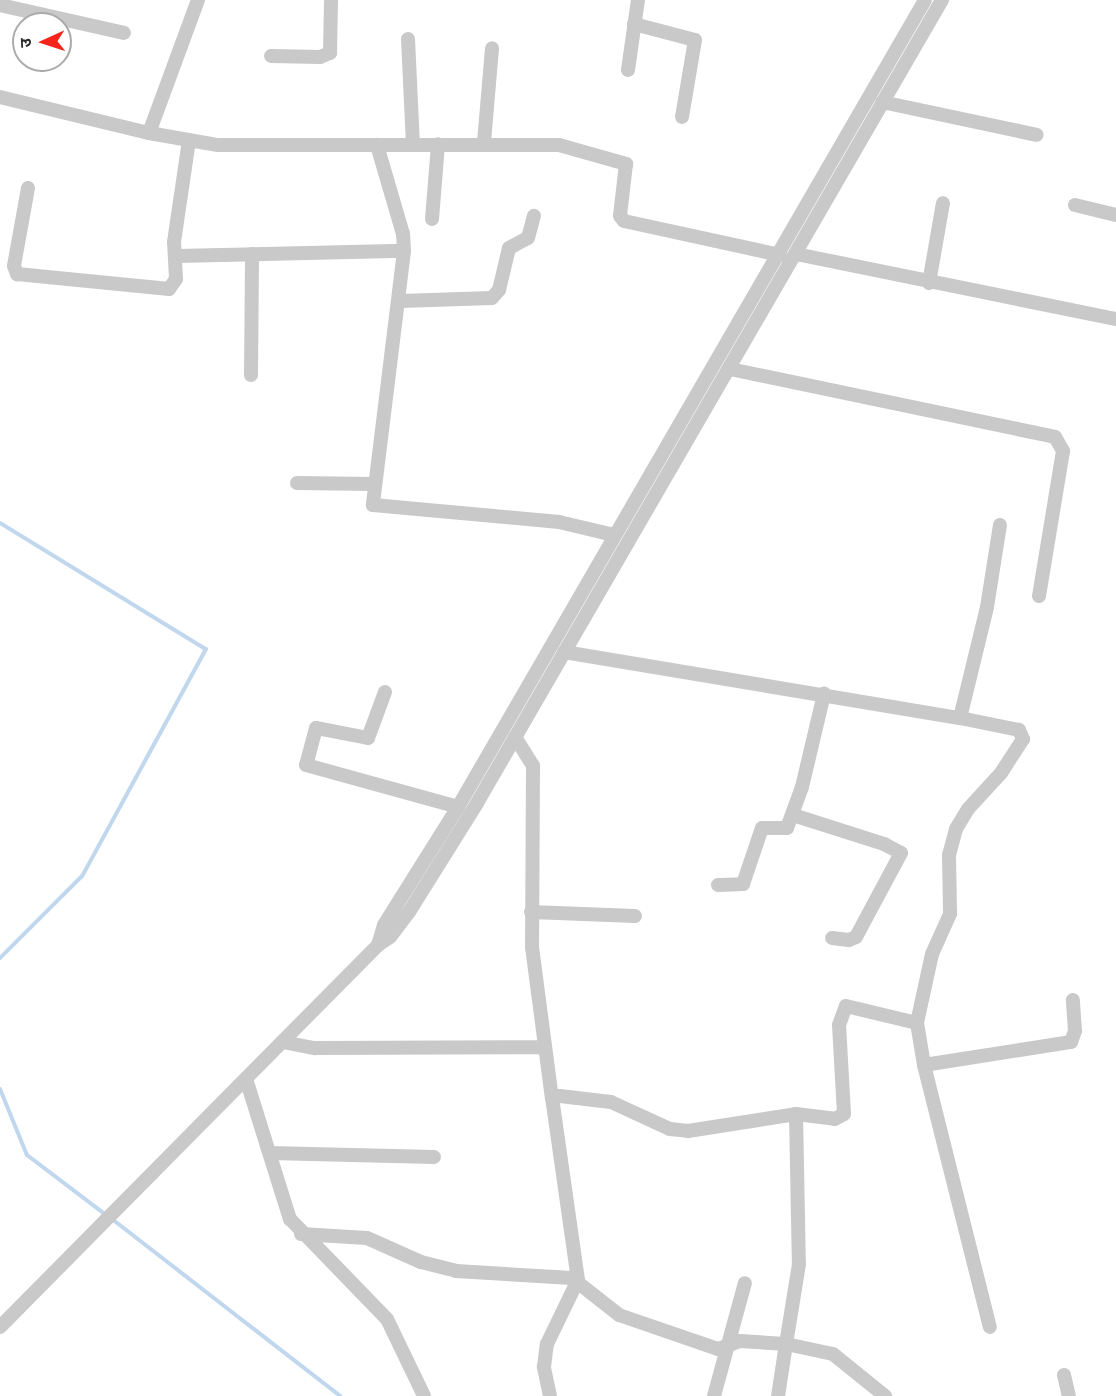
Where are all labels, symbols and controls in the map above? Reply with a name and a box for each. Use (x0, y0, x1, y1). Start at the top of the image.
north arrow (12, 12, 72, 72)
text: उ (14, 38, 37, 48)

